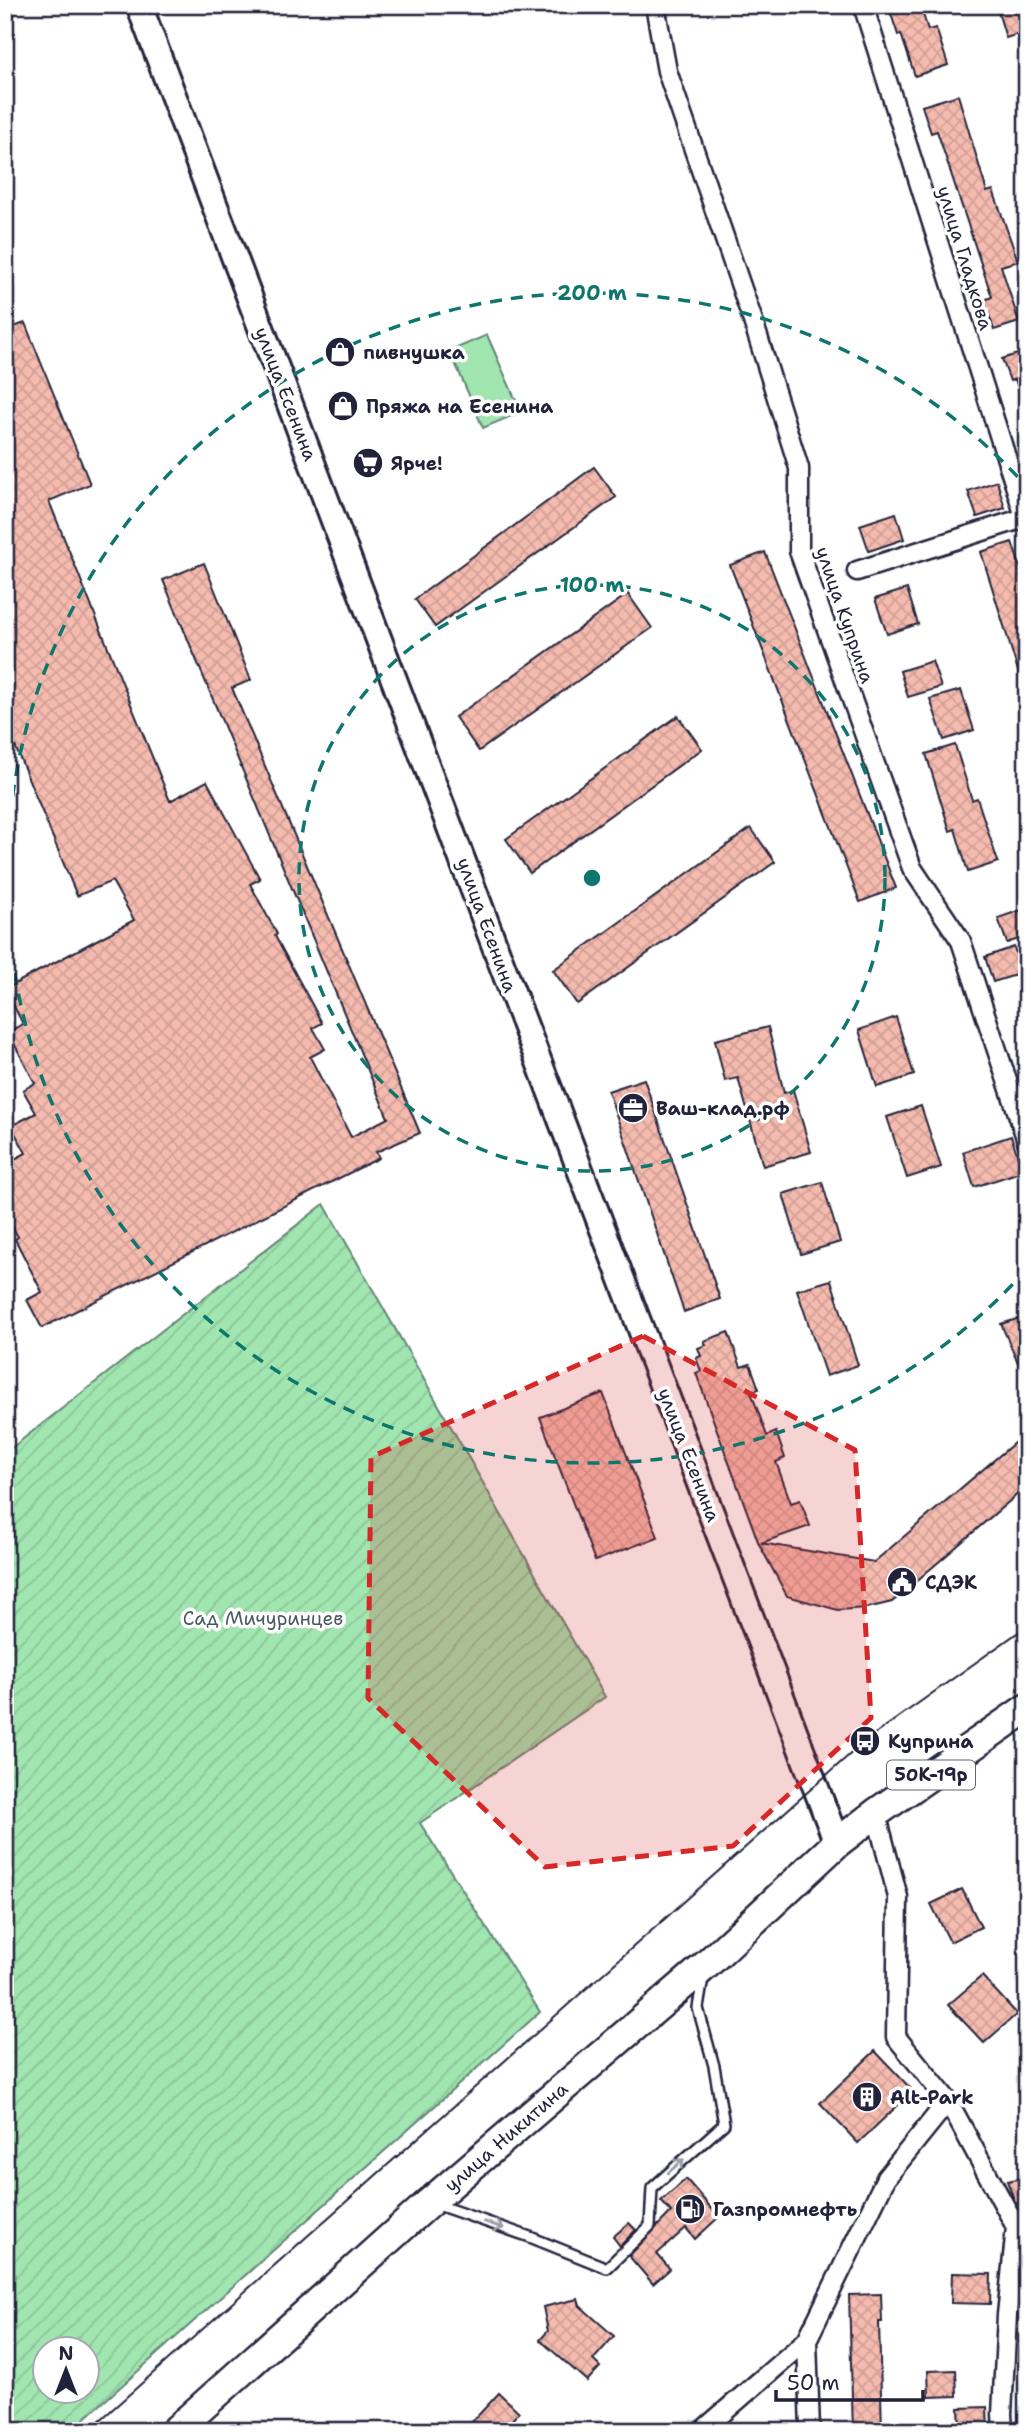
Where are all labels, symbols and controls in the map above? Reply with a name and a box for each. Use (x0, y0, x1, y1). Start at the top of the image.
street label: улица Гладкова (931, 183, 999, 333)
text: 200 m (557, 279, 627, 307)
street label: улица Есенина (249, 323, 323, 465)
shop icon: пивнушка (323, 335, 357, 369)
place label: пивнушка (363, 340, 465, 365)
shop icon: Пряжа на Есенина (326, 389, 360, 423)
place label: Пряжа на Есенина (366, 394, 553, 419)
supermarket icon: Ярче! (351, 446, 385, 480)
place label: Ярче! (391, 451, 443, 476)
street label: улица Куприна (810, 543, 880, 687)
text: 100 m (560, 571, 624, 599)
street label: улица Есенина (451, 854, 523, 996)
centre of rings (580, 866, 604, 890)
office icon: Ваш-клад.рф (616, 1091, 650, 1125)
place label: Ваш-клад.рф (656, 1096, 790, 1121)
street label: улица Есенина (652, 1384, 726, 1526)
public building icon: СДЭК (885, 1565, 919, 1599)
place label: СДЭК (925, 1570, 977, 1595)
park label: Сад Мичуринцев (183, 1606, 343, 1631)
bus stop icon: Куприна (848, 1724, 882, 1758)
place label: Куприна (888, 1729, 973, 1754)
road number: 50К-19р (887, 1760, 975, 1790)
street label: улица Никитина (439, 2076, 573, 2198)
building icon: Alt-Park (850, 2080, 884, 2114)
place label: Alt-Park (890, 2085, 974, 2110)
one-way arrow (667, 2158, 685, 2174)
fuel station icon: Газпромнефть (673, 2192, 707, 2226)
place label: Газпромнефть (713, 2197, 857, 2222)
one-way arrow (483, 2220, 505, 2232)
north arrow (32, 2334, 102, 2404)
text: N (58, 2341, 74, 2366)
scale bar (776, 2359, 923, 2403)
text: 50 m (787, 2369, 840, 2397)

